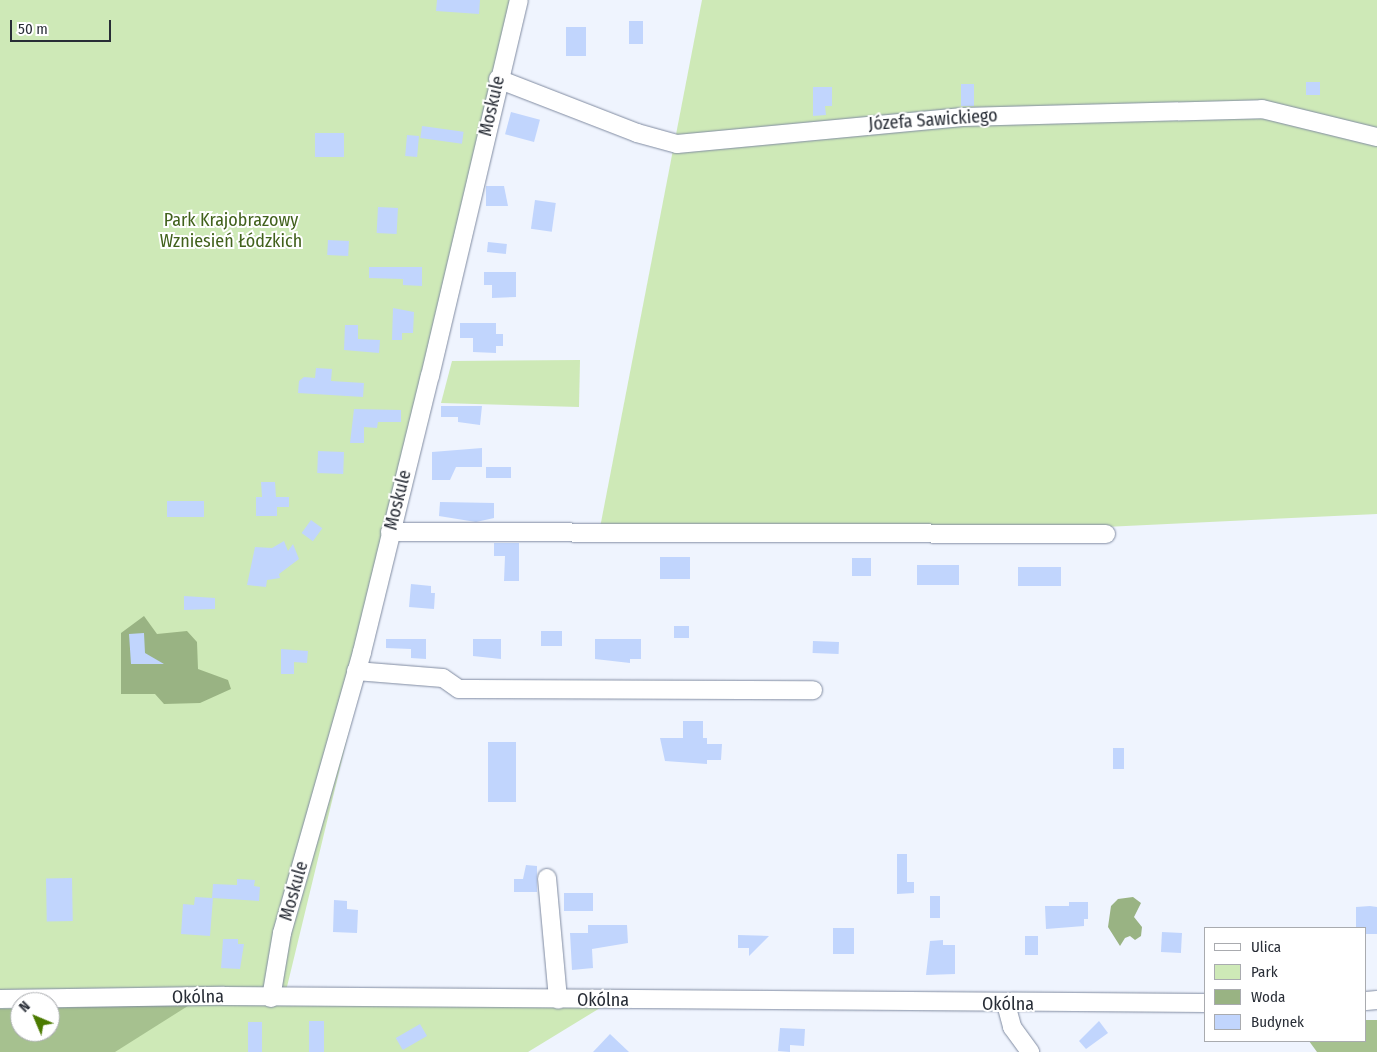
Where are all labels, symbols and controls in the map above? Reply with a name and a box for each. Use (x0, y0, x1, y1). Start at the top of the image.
scale bar (12, 10, 114, 42)
text: 50 m (18, 20, 48, 38)
street label: Moskule (475, 74, 509, 138)
street label: Józefa Sawickiego (868, 105, 998, 135)
park label: Park Krajobrazowy Wzniesień Łódzkich (160, 210, 302, 252)
street label: Moskule (380, 468, 416, 532)
street label: Moskule (275, 859, 313, 923)
legend (1204, 927, 1367, 1042)
text: Ulica (1251, 938, 1281, 956)
text: Park (1251, 963, 1278, 981)
street label: Okólna (172, 986, 224, 1008)
text: Woda (1251, 988, 1285, 1006)
street label: Okólna (577, 989, 629, 1011)
north arrow (10, 992, 60, 1042)
street label: Okólna (982, 993, 1034, 1015)
text: N (16, 998, 34, 1016)
text: Budynek (1251, 1013, 1304, 1031)

